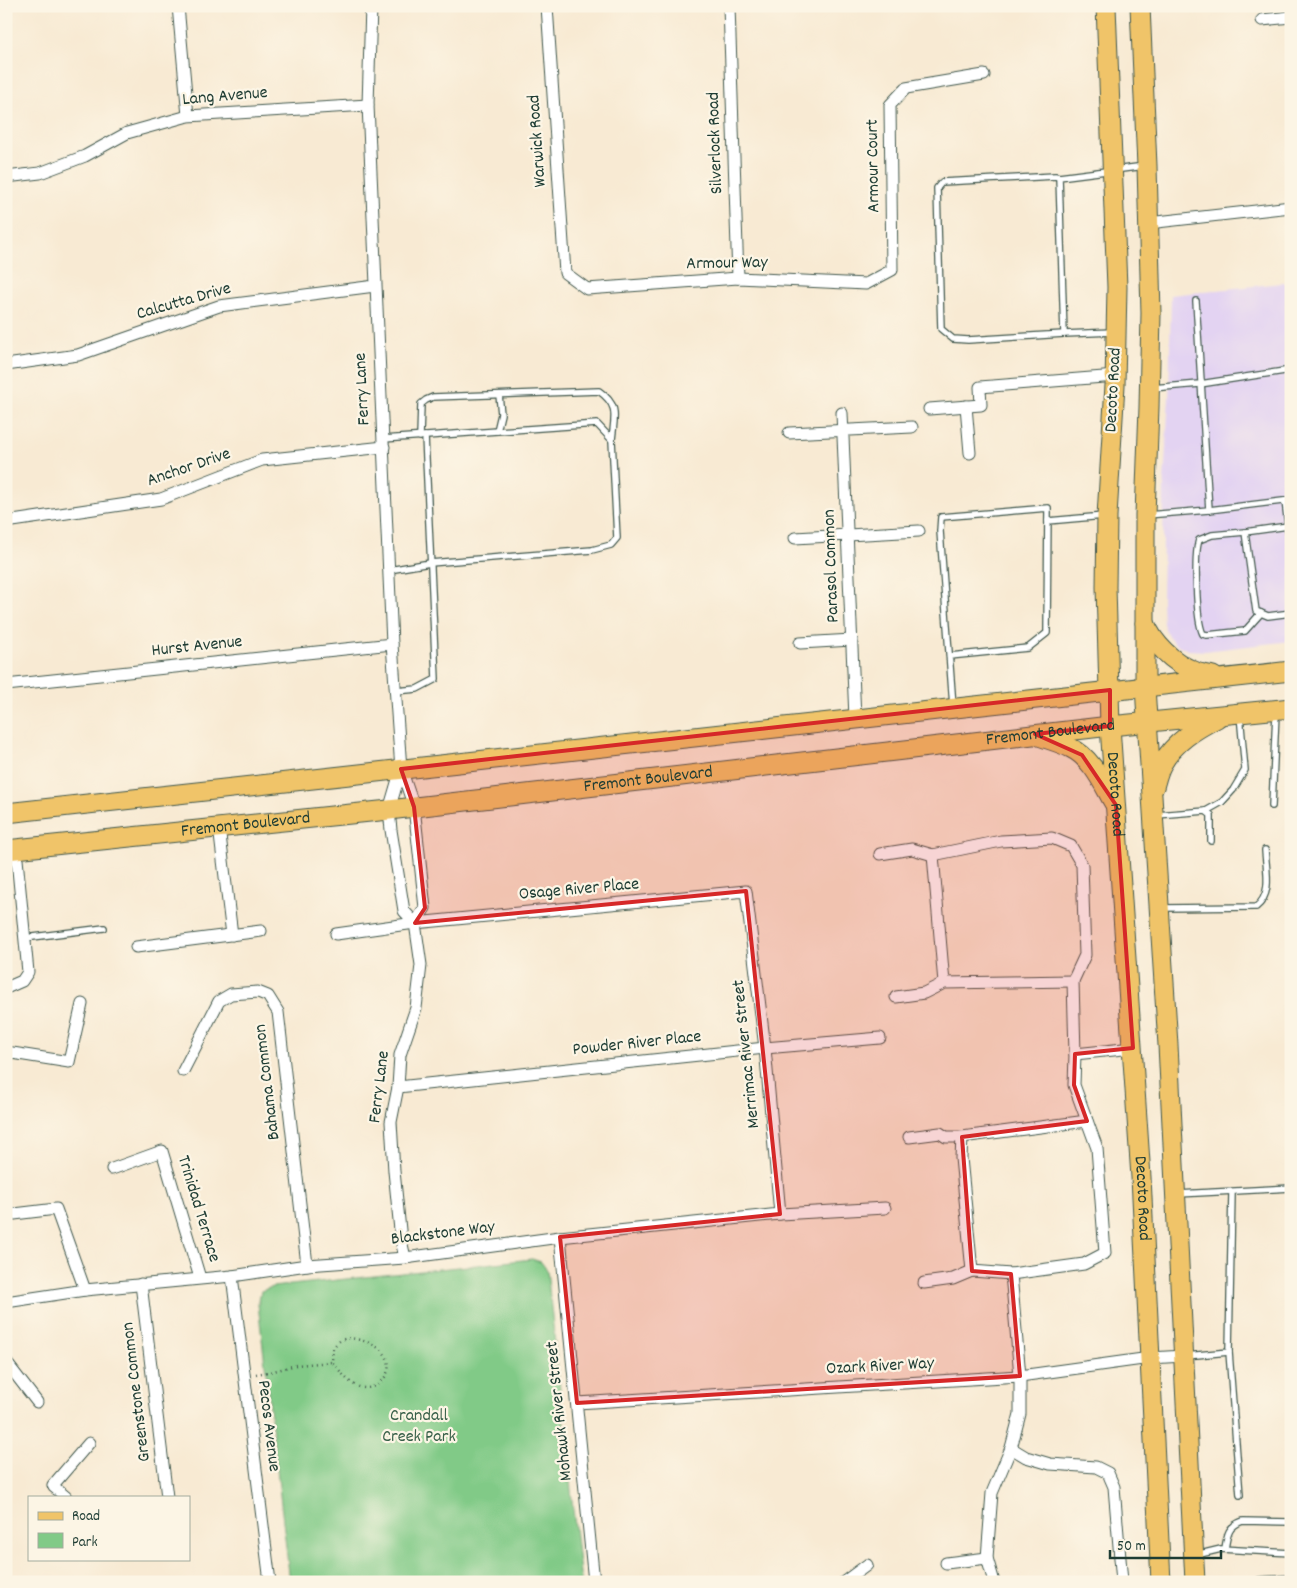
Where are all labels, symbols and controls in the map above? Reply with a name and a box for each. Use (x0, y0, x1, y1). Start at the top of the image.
street label: Lang Avenue (181, 81, 269, 113)
street label: Silverlock Road (702, 91, 730, 195)
street label: Warwick Road (522, 94, 554, 188)
street label: Armour Court (861, 119, 887, 213)
street label: Armour Way (686, 251, 769, 277)
street label: Calcutta Drive (134, 277, 234, 327)
street label: Decoto Road (1099, 347, 1129, 433)
street label: Ferry Lane (349, 352, 377, 426)
street label: Anchor Drive (144, 442, 234, 494)
street label: Parasol Common (818, 509, 846, 623)
street label: Hurst Avenue (150, 630, 244, 664)
street label: Fremont Boulevard (985, 713, 1116, 753)
street label: Decoto Road (1099, 751, 1130, 838)
street label: Fremont Boulevard (582, 760, 714, 800)
street label: Fremont Boulevard (180, 806, 312, 844)
street label: Osage River Place (518, 872, 640, 908)
street label: Merrimac River Street (727, 978, 767, 1130)
street label: Bahama Common (248, 1023, 288, 1141)
street label: Powder River Place (571, 1025, 703, 1063)
street label: Ferry Lane (363, 1049, 397, 1125)
street label: Trinidad Terrace (170, 1153, 226, 1265)
street label: Decoto Road (1127, 1155, 1157, 1241)
street label: Blackstone Way (390, 1215, 497, 1253)
street label: Greenstone Common (116, 1321, 158, 1463)
street label: Mohawk River Street (540, 1340, 580, 1482)
street label: Ozark River Way (825, 1352, 935, 1382)
street label: Pecos Avenue (250, 1379, 286, 1473)
park label: Crandall Creek Park (382, 1404, 456, 1450)
legend (28, 1496, 190, 1560)
text: Road (72, 1506, 100, 1528)
scale bar (1110, 1528, 1221, 1560)
text: Park (72, 1532, 98, 1554)
text: 50 m (1117, 1536, 1146, 1558)

